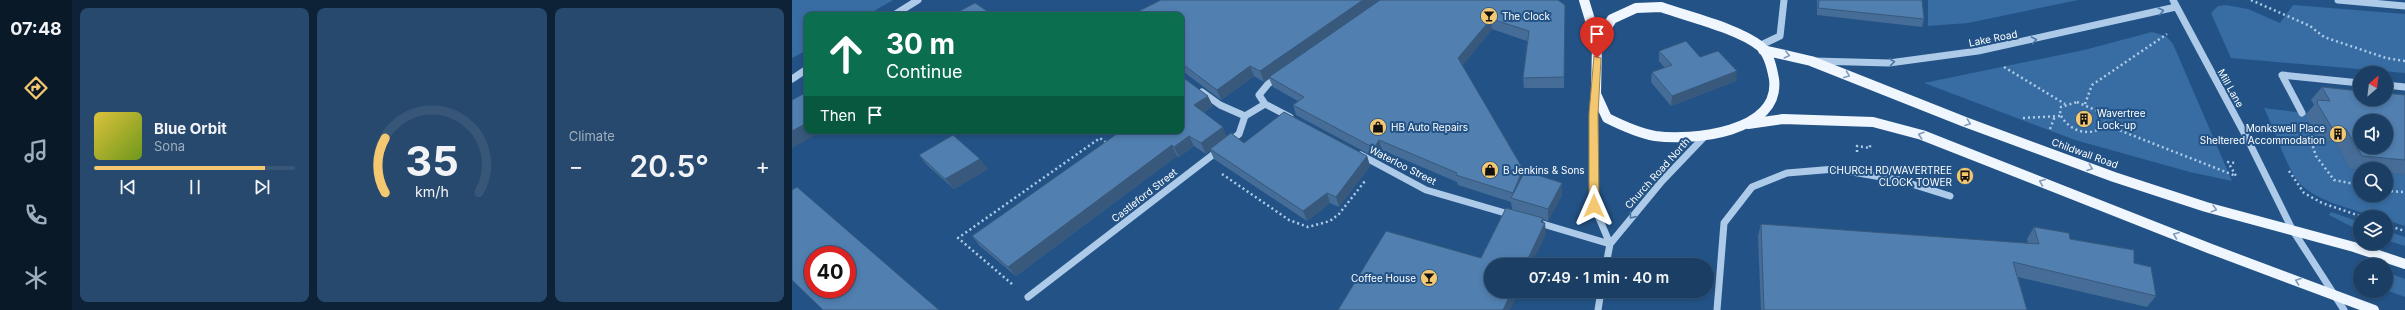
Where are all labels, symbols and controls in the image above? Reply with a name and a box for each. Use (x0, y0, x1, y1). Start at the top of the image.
bar icon: The Clock (1479, 6, 1499, 26)
one-way arrow (2158, 7, 2164, 15)
place label: The Clock (1502, 10, 1550, 22)
pin (1580, 17, 1614, 58)
text: 07:48 (10, 18, 62, 39)
icon: arrive (1586, 23, 1608, 45)
text: 30 m (886, 27, 955, 61)
street label: Lake Road (1968, 27, 2018, 49)
icon: ahead (820, 28, 872, 80)
one-way arrow (2031, 36, 2037, 44)
one-way arrow (1784, 51, 1790, 59)
one-way arrow (1889, 58, 1895, 67)
text: Continue (886, 61, 963, 82)
north arrow (2353, 66, 2393, 106)
map controls (2353, 66, 2393, 298)
street label: Mill Lane (2216, 67, 2247, 109)
one-way arrow (1844, 71, 1851, 79)
icon: directions (22, 74, 50, 102)
icon: arrive (864, 104, 886, 126)
text: Then (820, 106, 856, 125)
place label: Wavertree Lock-up (2097, 107, 2146, 131)
building icon: Wavertree Lock-up (2074, 109, 2094, 129)
button: sound (2353, 114, 2393, 154)
shop icon: HB Auto Repairs (1368, 117, 1388, 137)
one-way arrow (1965, 118, 1972, 127)
text: Blue Orbit (154, 119, 227, 138)
place label: HB Auto Repairs (1391, 121, 1468, 133)
place label: Monkswell Place Sheltered Accommodation (2200, 122, 2325, 146)
building icon: Monkswell Place Sheltered Accommodation (2328, 124, 2348, 144)
text: Climate (569, 128, 615, 144)
one-way arrow (1918, 131, 1925, 140)
street label: Church Road North (1622, 135, 1692, 211)
street label: Childwall Road (2050, 135, 2120, 171)
text: 35 (405, 136, 459, 186)
icon: music (22, 137, 50, 165)
text: Sona (154, 138, 185, 154)
street label: Waterloo Street (1368, 143, 1439, 187)
text: 20.5° (630, 148, 709, 184)
text: − (569, 153, 583, 179)
text: + (755, 153, 770, 179)
shop icon: B Jenkins & Sons (1480, 160, 1500, 180)
button: search (2353, 162, 2393, 202)
one-way arrow (2087, 163, 2094, 171)
place label: B Jenkins & Sons (1503, 164, 1585, 176)
place label: CHURCH RD/WAVERTREE CLOCK TOWER (1829, 164, 1953, 188)
street label: Castleford Street (1109, 165, 1180, 224)
bus stop icon: CHURCH RD/WAVERTREE CLOCK TOWER (1955, 166, 1975, 186)
icon: previous (117, 176, 139, 198)
icon: pause (184, 176, 206, 198)
icon: next (251, 176, 273, 198)
one-way arrow (2039, 179, 2046, 187)
text: km/h (415, 183, 449, 200)
position arrow (1573, 185, 1615, 227)
icon: phone (22, 201, 50, 229)
one-way arrow (2210, 204, 2217, 213)
button: layers (2353, 210, 2393, 250)
one-way arrow (1630, 212, 1637, 219)
one-way arrow (2173, 232, 2180, 240)
speed limit sign: 40 (804, 246, 856, 298)
button: + (2353, 258, 2393, 298)
icon: climate (22, 264, 50, 292)
bar icon: Coffee House (1419, 268, 1439, 288)
text: 07:49 · 1 min · 40 m (1529, 268, 1669, 287)
place label: Coffee House (1351, 272, 1416, 284)
one-way arrow (2295, 277, 2302, 285)

